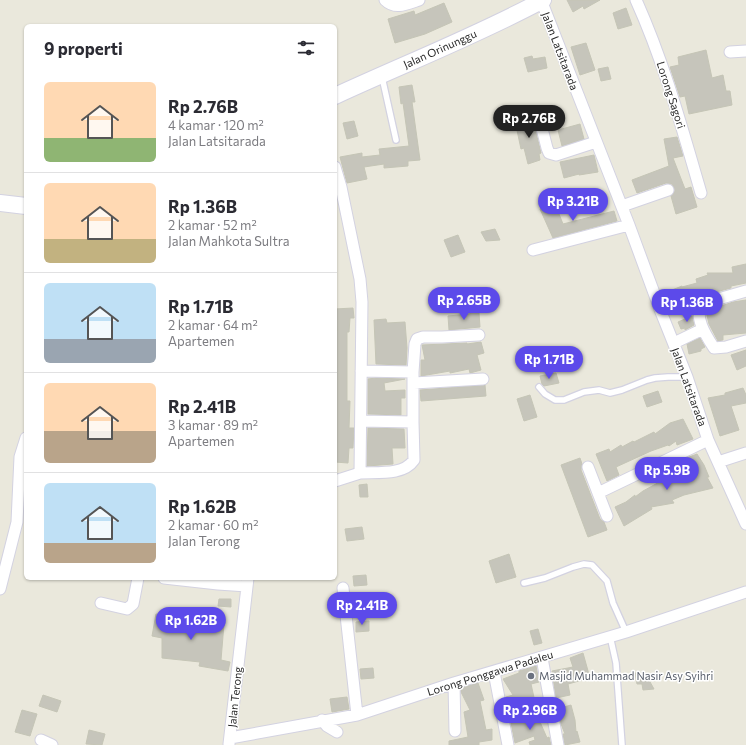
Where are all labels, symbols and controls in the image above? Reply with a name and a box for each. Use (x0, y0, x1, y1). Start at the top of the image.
street label: Jalan Latsitarada (539, 10, 581, 92)
street label: Jalan Orinunggu (401, 27, 479, 71)
icon: filters (295, 37, 317, 59)
text: 9 properti (44, 38, 123, 59)
street label: Lorong Sagori (654, 60, 689, 130)
text: Rp 2.76B (168, 96, 238, 117)
icon: home (76, 98, 124, 146)
pin: Rp 2.76B (488, 105, 570, 139)
text: Rp 2.76B (502, 110, 556, 126)
text: 4 kamar · 120 m² (168, 117, 264, 133)
text: Jalan Latsitarada (168, 133, 266, 149)
pin: Rp 3.21B (532, 188, 614, 222)
text: Rp 3.21B (547, 193, 599, 209)
text: Rp 1.36B (168, 196, 237, 217)
icon: home (76, 199, 124, 247)
text: 2 kamar · 52 m² (168, 217, 257, 233)
text: Jalan Mahkota Sultra (168, 233, 290, 249)
pin: Rp 2.65B (423, 287, 505, 321)
pin: Rp 1.36B (646, 289, 728, 323)
text: Rp 2.65B (437, 292, 491, 308)
text: Rp 1.36B (661, 294, 713, 310)
text: Rp 1.71B (168, 296, 233, 317)
icon: home (76, 299, 124, 347)
text: 2 kamar · 64 m² (168, 317, 258, 333)
text: Apartemen (168, 333, 234, 349)
pin: Rp 1.71B (508, 346, 590, 380)
street label: Jalan Latsitarada (668, 346, 710, 428)
text: Rp 1.71B (524, 351, 574, 367)
text: Rp 2.41B (168, 396, 236, 417)
icon: home (76, 399, 124, 447)
text: 3 kamar · 89 m² (168, 417, 258, 433)
text: Apartemen (168, 433, 234, 449)
pin: Rp 5.9B (630, 457, 704, 491)
text: Rp 5.9B (644, 462, 690, 478)
text: Rp 1.62B (168, 496, 236, 517)
icon: home (76, 499, 124, 547)
text: 2 kamar · 60 m² (168, 517, 258, 533)
text: Jalan Terong (168, 533, 240, 549)
pin: Rp 2.41B (321, 592, 403, 626)
text: Rp 2.41B (336, 597, 388, 613)
pin: Rp 1.62B (150, 607, 232, 641)
text: Rp 1.62B (165, 612, 217, 628)
street label: Lorong Ponggawa Padaleu (425, 647, 554, 698)
street label: Jalan Terong (225, 666, 245, 728)
place label: Masjid Muhammad Nasir Asy Syihri (539, 669, 713, 682)
marker: Masjid Muhammad Nasir Asy Syihri (526, 671, 536, 681)
pin: Rp 2.96B (489, 697, 571, 731)
text: Rp 2.96B (503, 702, 557, 718)

